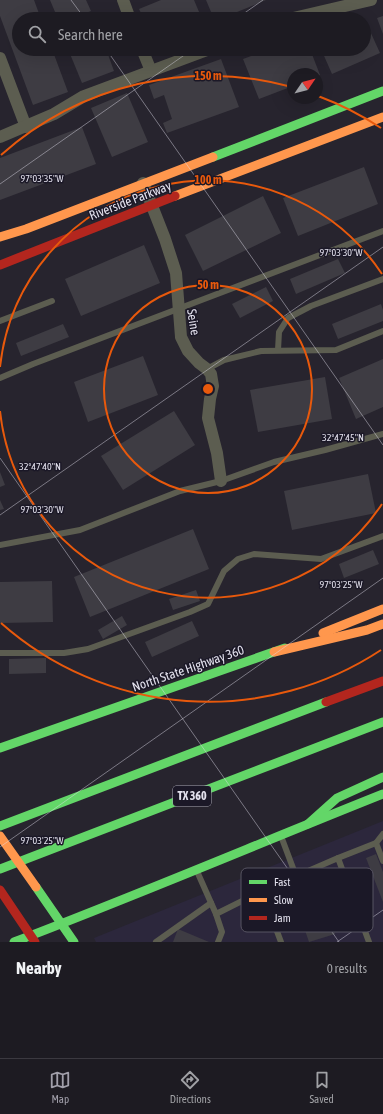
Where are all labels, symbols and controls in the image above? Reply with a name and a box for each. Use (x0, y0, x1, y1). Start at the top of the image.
search box (12, 12, 371, 56)
icon: search (26, 23, 48, 45)
text: Search here (58, 26, 123, 43)
north arrow (287, 68, 323, 104)
text: 150 m (194, 69, 222, 83)
text: 97°03'35"W (20, 173, 64, 184)
text: 100 m (194, 173, 222, 187)
street label: Riverside Parkway (87, 178, 174, 223)
text: 97°03'30"W (319, 247, 363, 258)
text: 50 m (197, 278, 219, 292)
street label: Seine (184, 308, 203, 336)
centre of rings (201, 382, 215, 396)
text: 32°47'45"N (322, 432, 364, 443)
text: 32°47'40"N (19, 461, 61, 472)
text: 97°03'30"W (20, 504, 64, 515)
text: 97°03'25"W (319, 579, 363, 590)
street label: North State Highway 360 (130, 642, 246, 695)
road number: TX 360 (173, 786, 211, 806)
text: 97°03'25"W (20, 835, 64, 846)
legend (241, 868, 373, 932)
text: Fast (274, 876, 290, 888)
text: Slow (274, 894, 293, 906)
text: Jam (274, 912, 291, 924)
text: Nearby (16, 958, 62, 978)
text: 0 results (327, 961, 367, 976)
tab: Map (49, 1069, 71, 1105)
tab: Directions (170, 1069, 211, 1105)
tab: Saved (309, 1069, 334, 1105)

